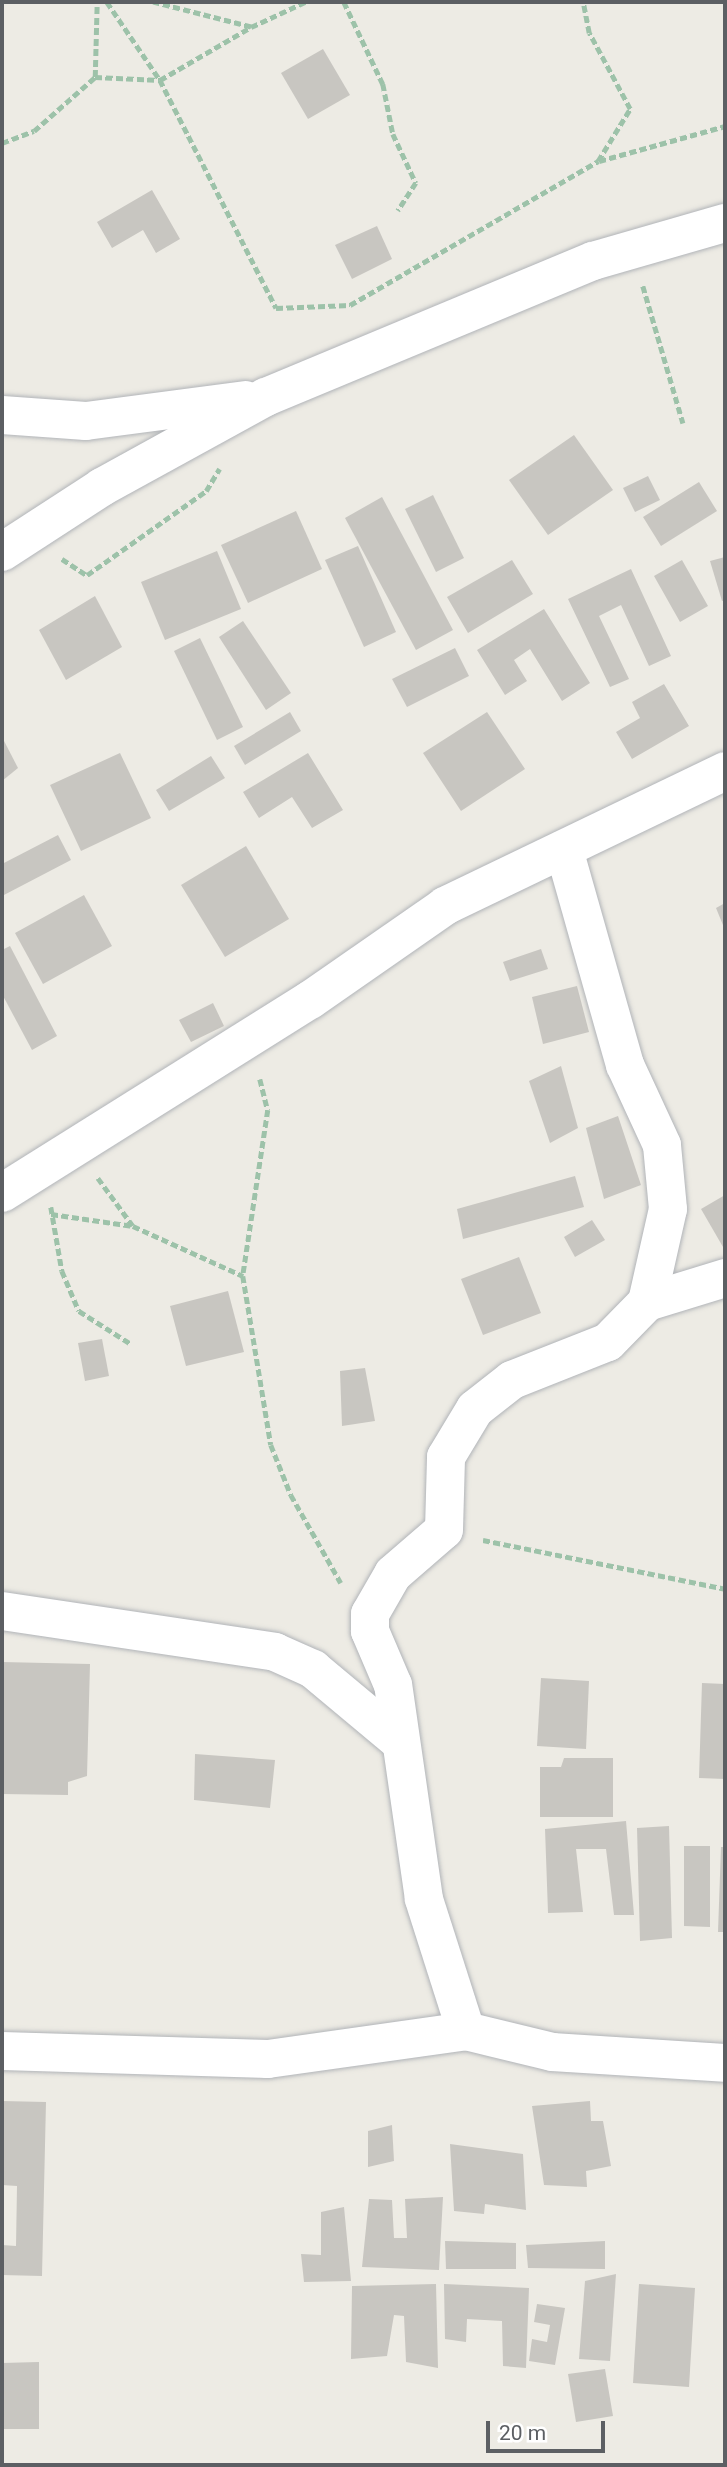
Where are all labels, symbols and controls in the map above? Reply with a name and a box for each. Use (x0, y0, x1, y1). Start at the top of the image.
scale bar (489, 2408, 608, 2452)
text: 20 m (499, 2421, 546, 2445)

